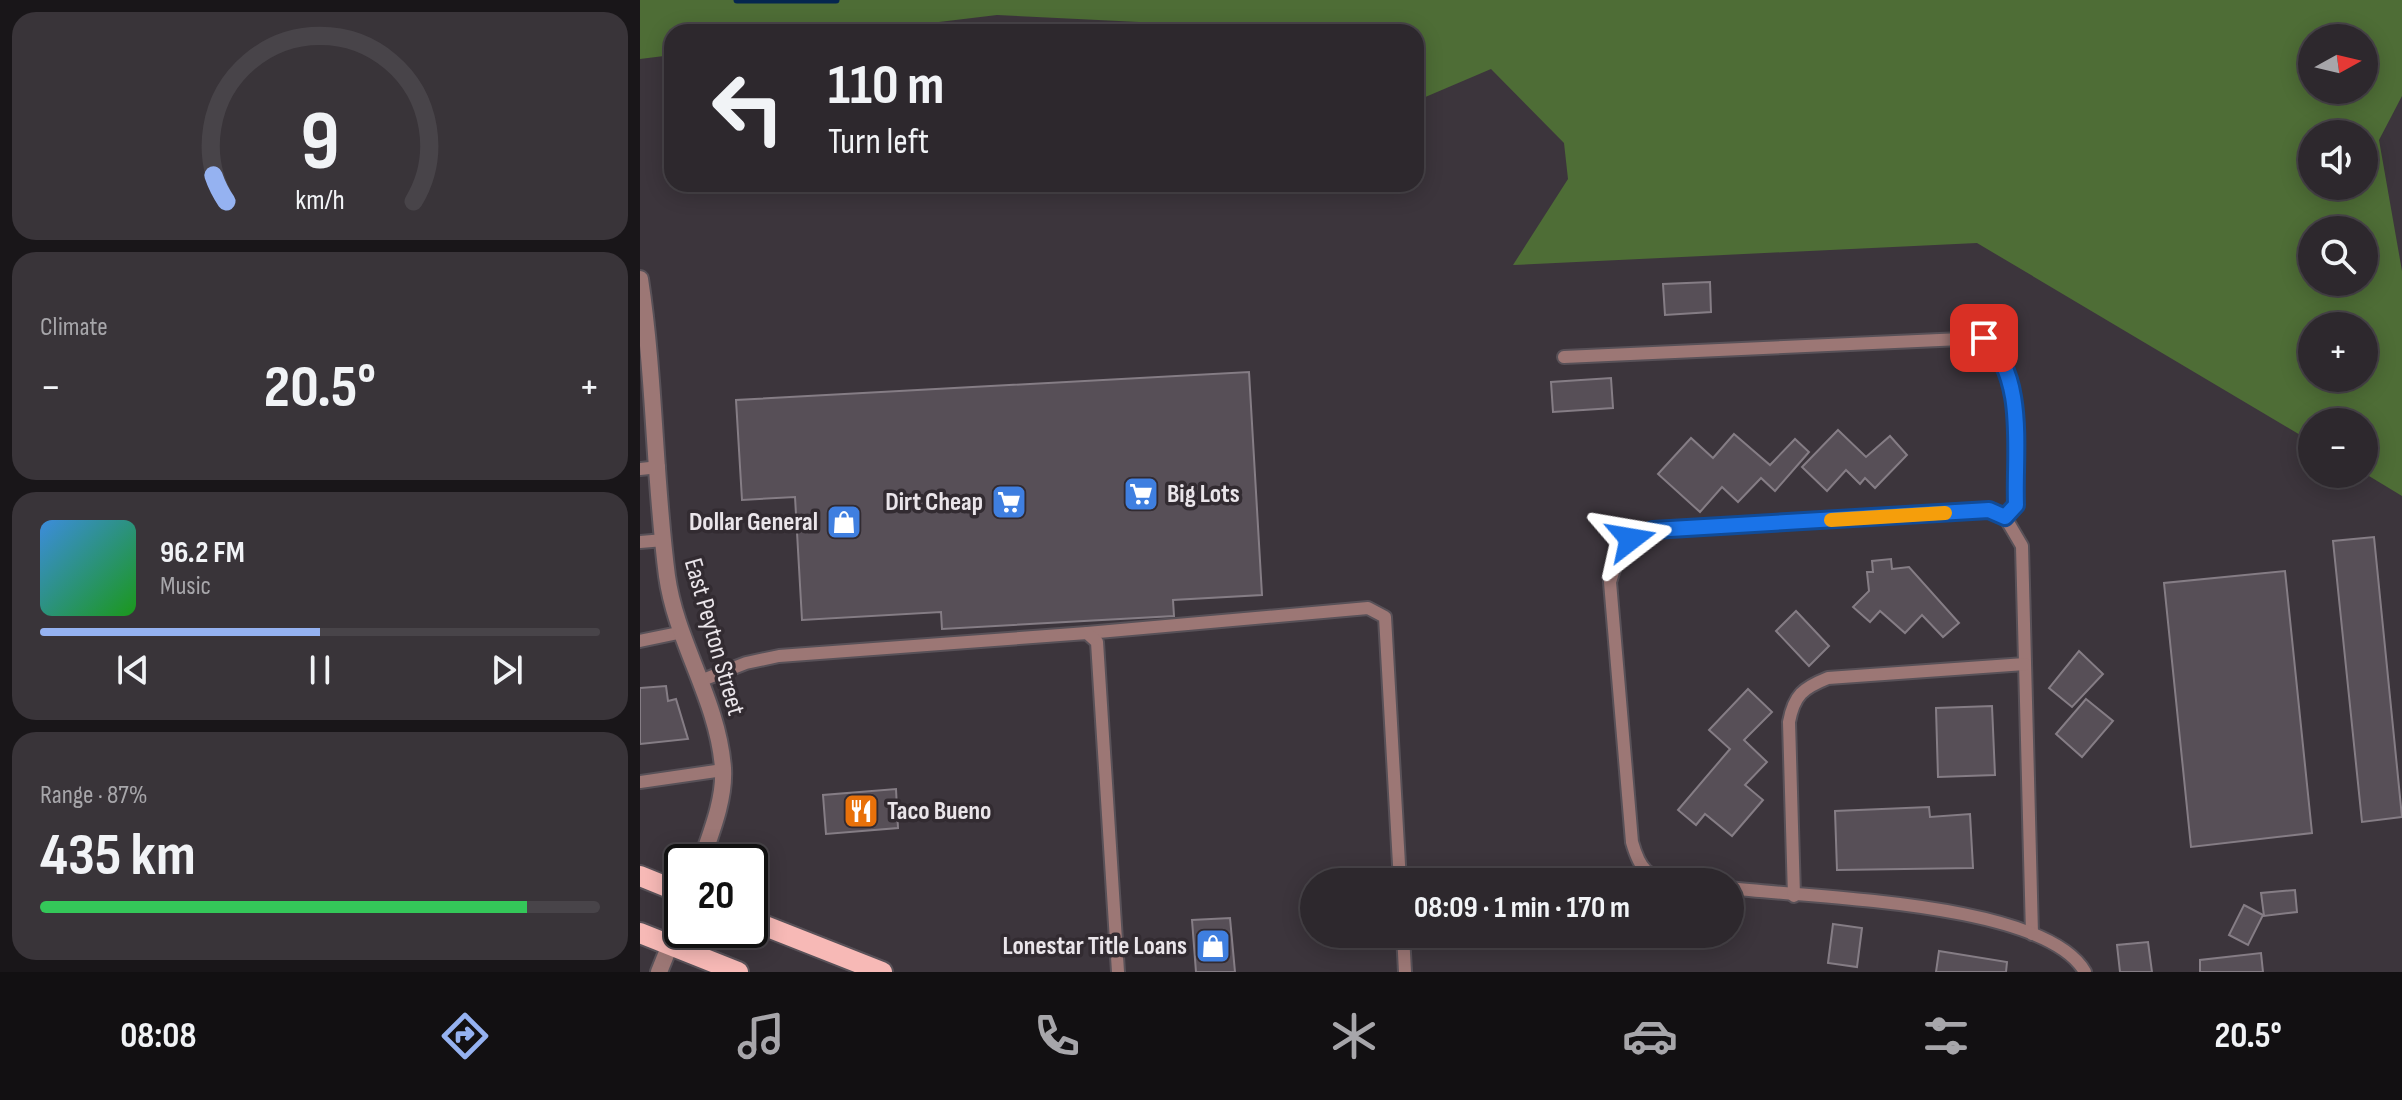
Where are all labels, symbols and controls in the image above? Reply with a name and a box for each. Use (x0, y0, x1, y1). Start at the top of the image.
north arrow (2298, 24, 2378, 104)
map controls (2298, 24, 2378, 488)
text: 110 m (828, 53, 944, 120)
icon: left (696, 56, 800, 160)
text: 9 (300, 93, 340, 193)
button: sound (2298, 120, 2378, 200)
text: Turn left (828, 121, 929, 164)
text: km/h (295, 183, 345, 218)
button: search (2298, 216, 2378, 296)
pin (1950, 304, 2018, 372)
text: Climate (40, 312, 108, 343)
button: + (2298, 312, 2378, 392)
icon: arrive (1962, 316, 2006, 360)
text: 20.5° (264, 352, 376, 424)
text: − (40, 361, 62, 414)
text: + (578, 361, 600, 414)
button: − (2298, 408, 2378, 488)
supermarket icon: Big Lots (1122, 475, 1160, 513)
place label: Big Lots (1167, 479, 1240, 510)
supermarket icon: Dirt Cheap (990, 483, 1028, 521)
place label: Dirt Cheap (885, 487, 983, 518)
position arrow (1589, 497, 1673, 581)
shop icon: Dollar General (825, 503, 863, 541)
place label: Dollar General (689, 507, 818, 538)
text: 96.2 FM (160, 535, 245, 571)
street label: East Peyton Street (677, 555, 751, 719)
text: Music (160, 571, 211, 602)
icon: previous (111, 648, 155, 692)
icon: pause (298, 648, 342, 692)
icon: next (485, 648, 529, 692)
text: Range · 87% (40, 780, 147, 811)
restaurant icon: Taco Bueno (842, 792, 880, 830)
place label: Taco Bueno (887, 796, 991, 827)
text: 435 km (40, 820, 196, 892)
speed limit sign: 20 (664, 844, 768, 948)
text: 08:09 · 1 min · 170 m (1414, 890, 1630, 926)
shop icon: Lonestar Title Loans (1194, 927, 1232, 965)
place label: Lonestar Title Loans (1002, 931, 1187, 962)
icon: directions (437, 1008, 493, 1064)
icon: music (733, 1008, 789, 1064)
icon: phone (1029, 1008, 1085, 1064)
icon: climate (1326, 1008, 1382, 1064)
icon: car (1622, 1008, 1678, 1064)
icon: filters (1918, 1008, 1974, 1064)
text: 08:08 (120, 1015, 196, 1058)
text: 20.5° (2214, 1015, 2282, 1058)

